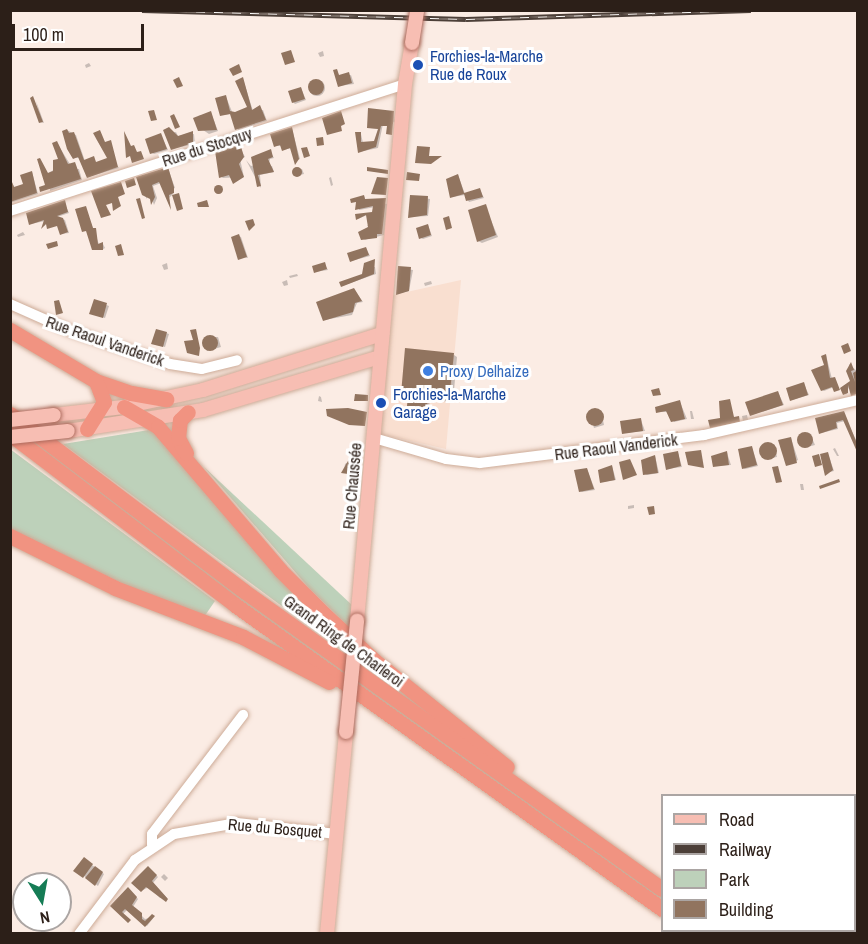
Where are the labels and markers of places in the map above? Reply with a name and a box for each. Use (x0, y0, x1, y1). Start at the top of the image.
place label: Forchies-la-Marche Rue de Roux (430, 46, 543, 84)
marker: Forchies-la-Marche Rue de Roux (411, 58, 425, 72)
place label: Proxy Delhaize (440, 361, 529, 381)
marker: Proxy Delhaize (421, 364, 435, 378)
place label: Forchies-la-Marche Garage (393, 384, 506, 422)
marker: Forchies-la-Marche Garage (374, 396, 388, 410)

